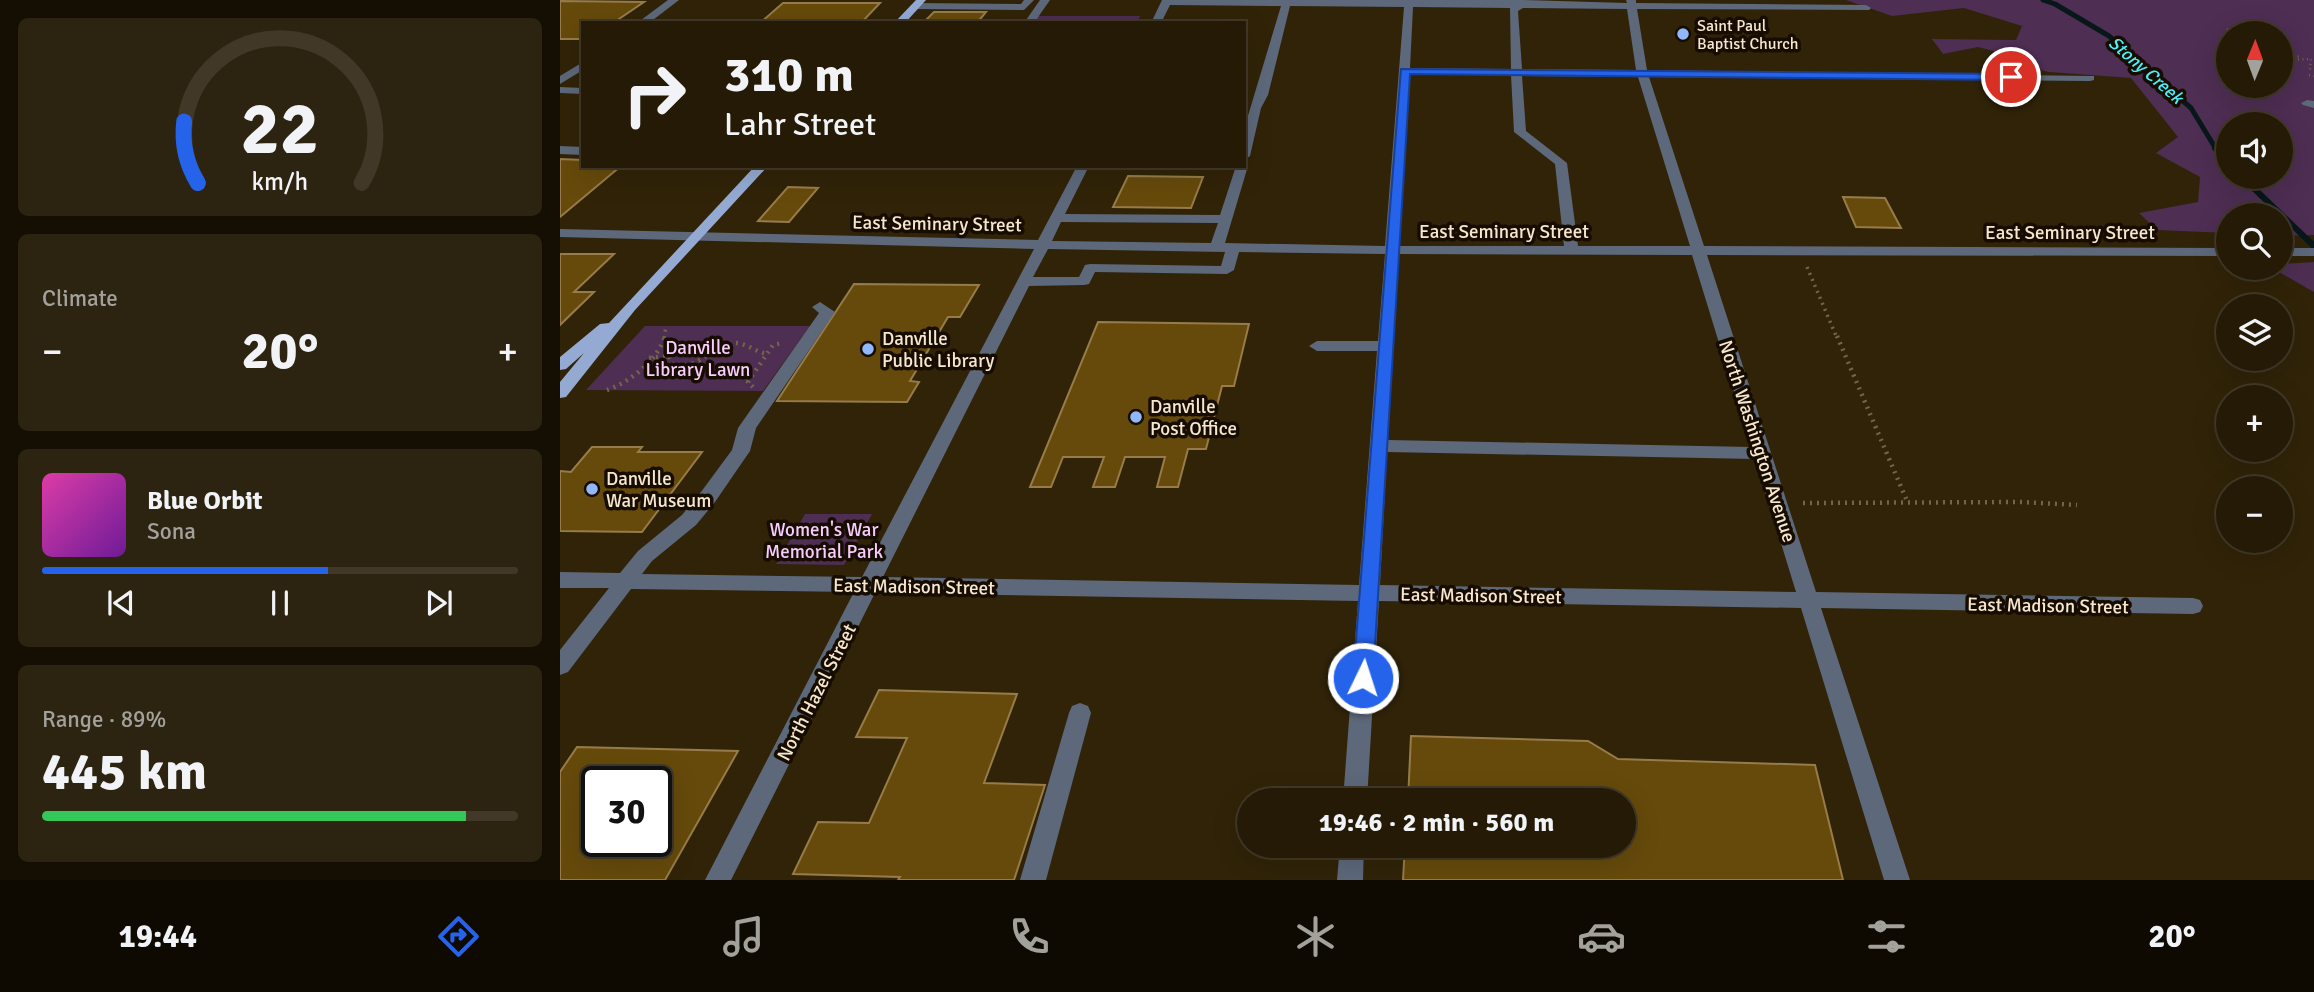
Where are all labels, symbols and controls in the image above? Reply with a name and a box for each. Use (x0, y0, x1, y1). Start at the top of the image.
place label: Saint Paul Baptist Church (1697, 16, 1798, 54)
north arrow (2216, 21, 2292, 98)
map controls (2216, 21, 2293, 553)
marker: Saint Paul Baptist Church (1675, 26, 1691, 42)
water label: Stony Creek (2104, 32, 2189, 110)
text: 310 m (724, 45, 854, 105)
pin (1981, 47, 2041, 107)
icon: right (609, 49, 700, 140)
icon: arrive (1992, 58, 2030, 96)
text: 22 (241, 85, 319, 174)
text: Lahr Street (724, 105, 876, 144)
button: sound (2216, 112, 2293, 189)
text: km/h (252, 166, 308, 197)
button: search (2216, 203, 2293, 280)
street label: East Seminary Street (852, 211, 1022, 237)
street label: East Seminary Street (1419, 220, 1589, 244)
street label: East Seminary Street (1985, 221, 2155, 245)
text: Climate (42, 284, 118, 313)
button: layers (2216, 294, 2293, 371)
text: 20° (242, 319, 318, 383)
place label: Danville Public Library (882, 327, 994, 373)
text: − (42, 328, 63, 375)
text: + (497, 328, 518, 375)
park label: Danville Library Lawn (645, 336, 751, 382)
street label: North Washington Avenue (1713, 337, 1801, 545)
marker: Danville Public Library (860, 341, 876, 357)
button: + (2216, 385, 2293, 462)
place label: Danville Post Office (1150, 395, 1237, 441)
marker: Danville Post Office (1128, 409, 1144, 425)
place label: Danville War Museum (606, 467, 711, 513)
button: − (2216, 476, 2293, 553)
marker: Danville War Museum (584, 481, 600, 497)
text: Blue Orbit (147, 485, 263, 517)
text: Sona (147, 517, 196, 546)
park label: Women's War Memorial Park (765, 518, 884, 564)
street label: East Madison Street (833, 574, 995, 600)
street label: East Madison Street (1400, 583, 1562, 609)
icon: previous (102, 584, 140, 622)
icon: pause (261, 584, 299, 622)
icon: next (420, 584, 458, 622)
street label: East Madison Street (1967, 593, 2129, 619)
street label: North Hazel Street (772, 620, 862, 765)
position arrow (1326, 641, 1400, 715)
text: Range · 89% (42, 705, 166, 734)
text: 445 km (42, 740, 207, 804)
speed limit sign: 30 (581, 766, 672, 857)
text: 19:46 · 2 min · 560 m (1319, 807, 1554, 839)
icon: directions (434, 912, 483, 961)
icon: music (719, 912, 768, 961)
icon: phone (1005, 912, 1054, 961)
icon: climate (1291, 912, 1340, 961)
icon: car (1577, 912, 1626, 961)
icon: filters (1862, 912, 1911, 961)
text: 19:44 (118, 917, 197, 956)
text: 20° (2148, 917, 2196, 956)

